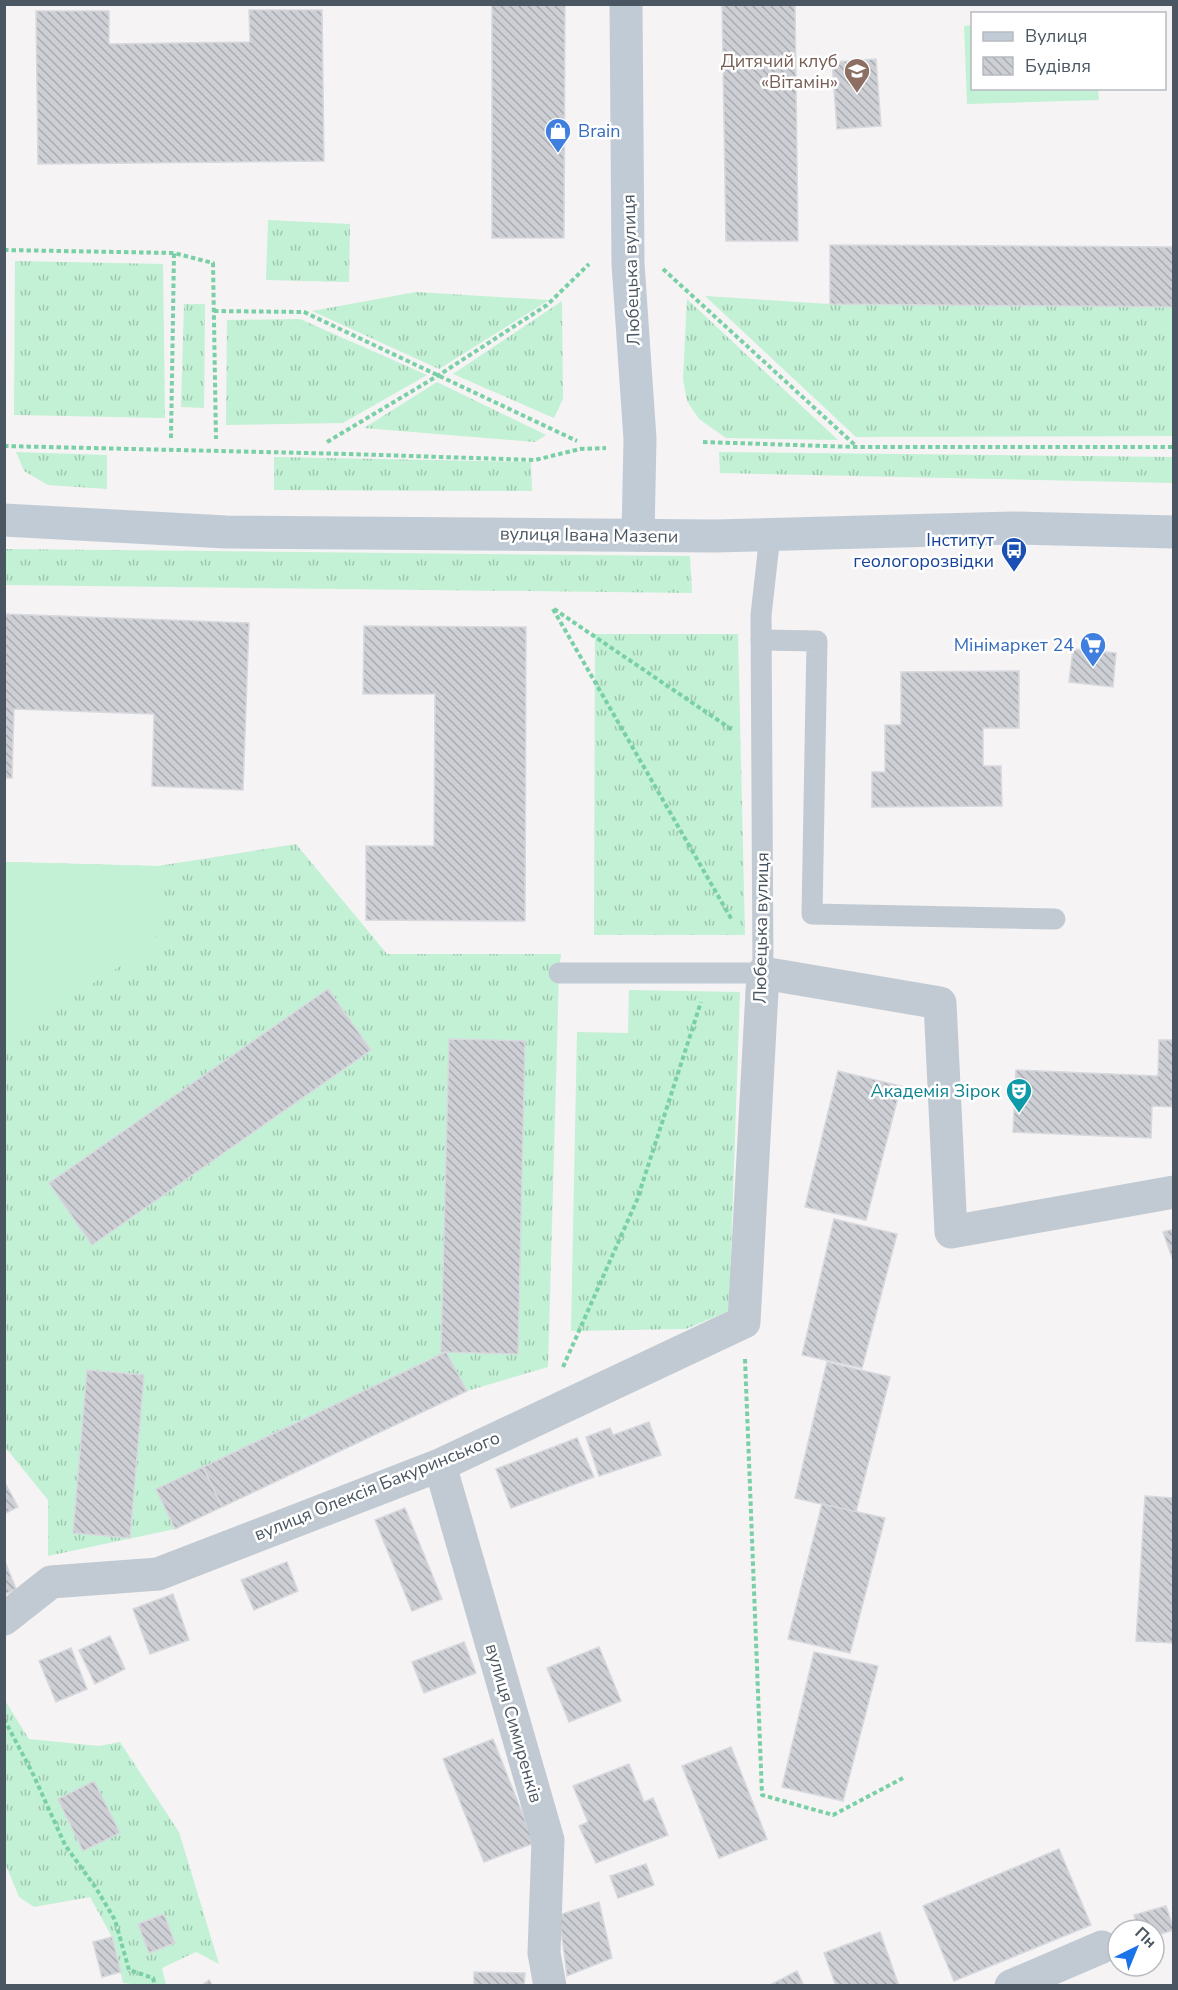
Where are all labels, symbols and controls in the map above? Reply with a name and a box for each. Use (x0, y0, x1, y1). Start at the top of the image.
legend (971, 12, 1166, 90)
text: Вулиця (1025, 24, 1087, 48)
place label: Дитячий клуб «Вітамін» (721, 49, 838, 94)
text: Будівля (1025, 54, 1091, 78)
school or university icon: Дитячий клуб «Вітамін» (842, 56, 872, 94)
shop icon: Brain (543, 116, 573, 154)
place label: Brain (578, 119, 620, 143)
street label: Любецька вулиця (616, 194, 646, 346)
street label: вулиця Івана Мазепи (500, 521, 678, 549)
place label: Інститут геологорозвідки (853, 528, 994, 573)
bus stop icon: Інститут геологорозвідки (999, 535, 1029, 573)
supermarket icon: Мінімаркет 24 (1078, 630, 1108, 668)
place label: Мінімаркет 24 (954, 633, 1074, 657)
street label: Любецька вулиця (748, 852, 774, 1004)
theatre icon: Академія Зірок (1004, 1076, 1034, 1114)
place label: Академія Зірок (871, 1079, 1001, 1103)
street label: вулиця Олексія Бакуринського (251, 1426, 503, 1546)
street label: вулиця Симиренків (480, 1641, 548, 1805)
north arrow (1106, 1918, 1166, 1978)
text: Пн (1130, 1922, 1161, 1953)

